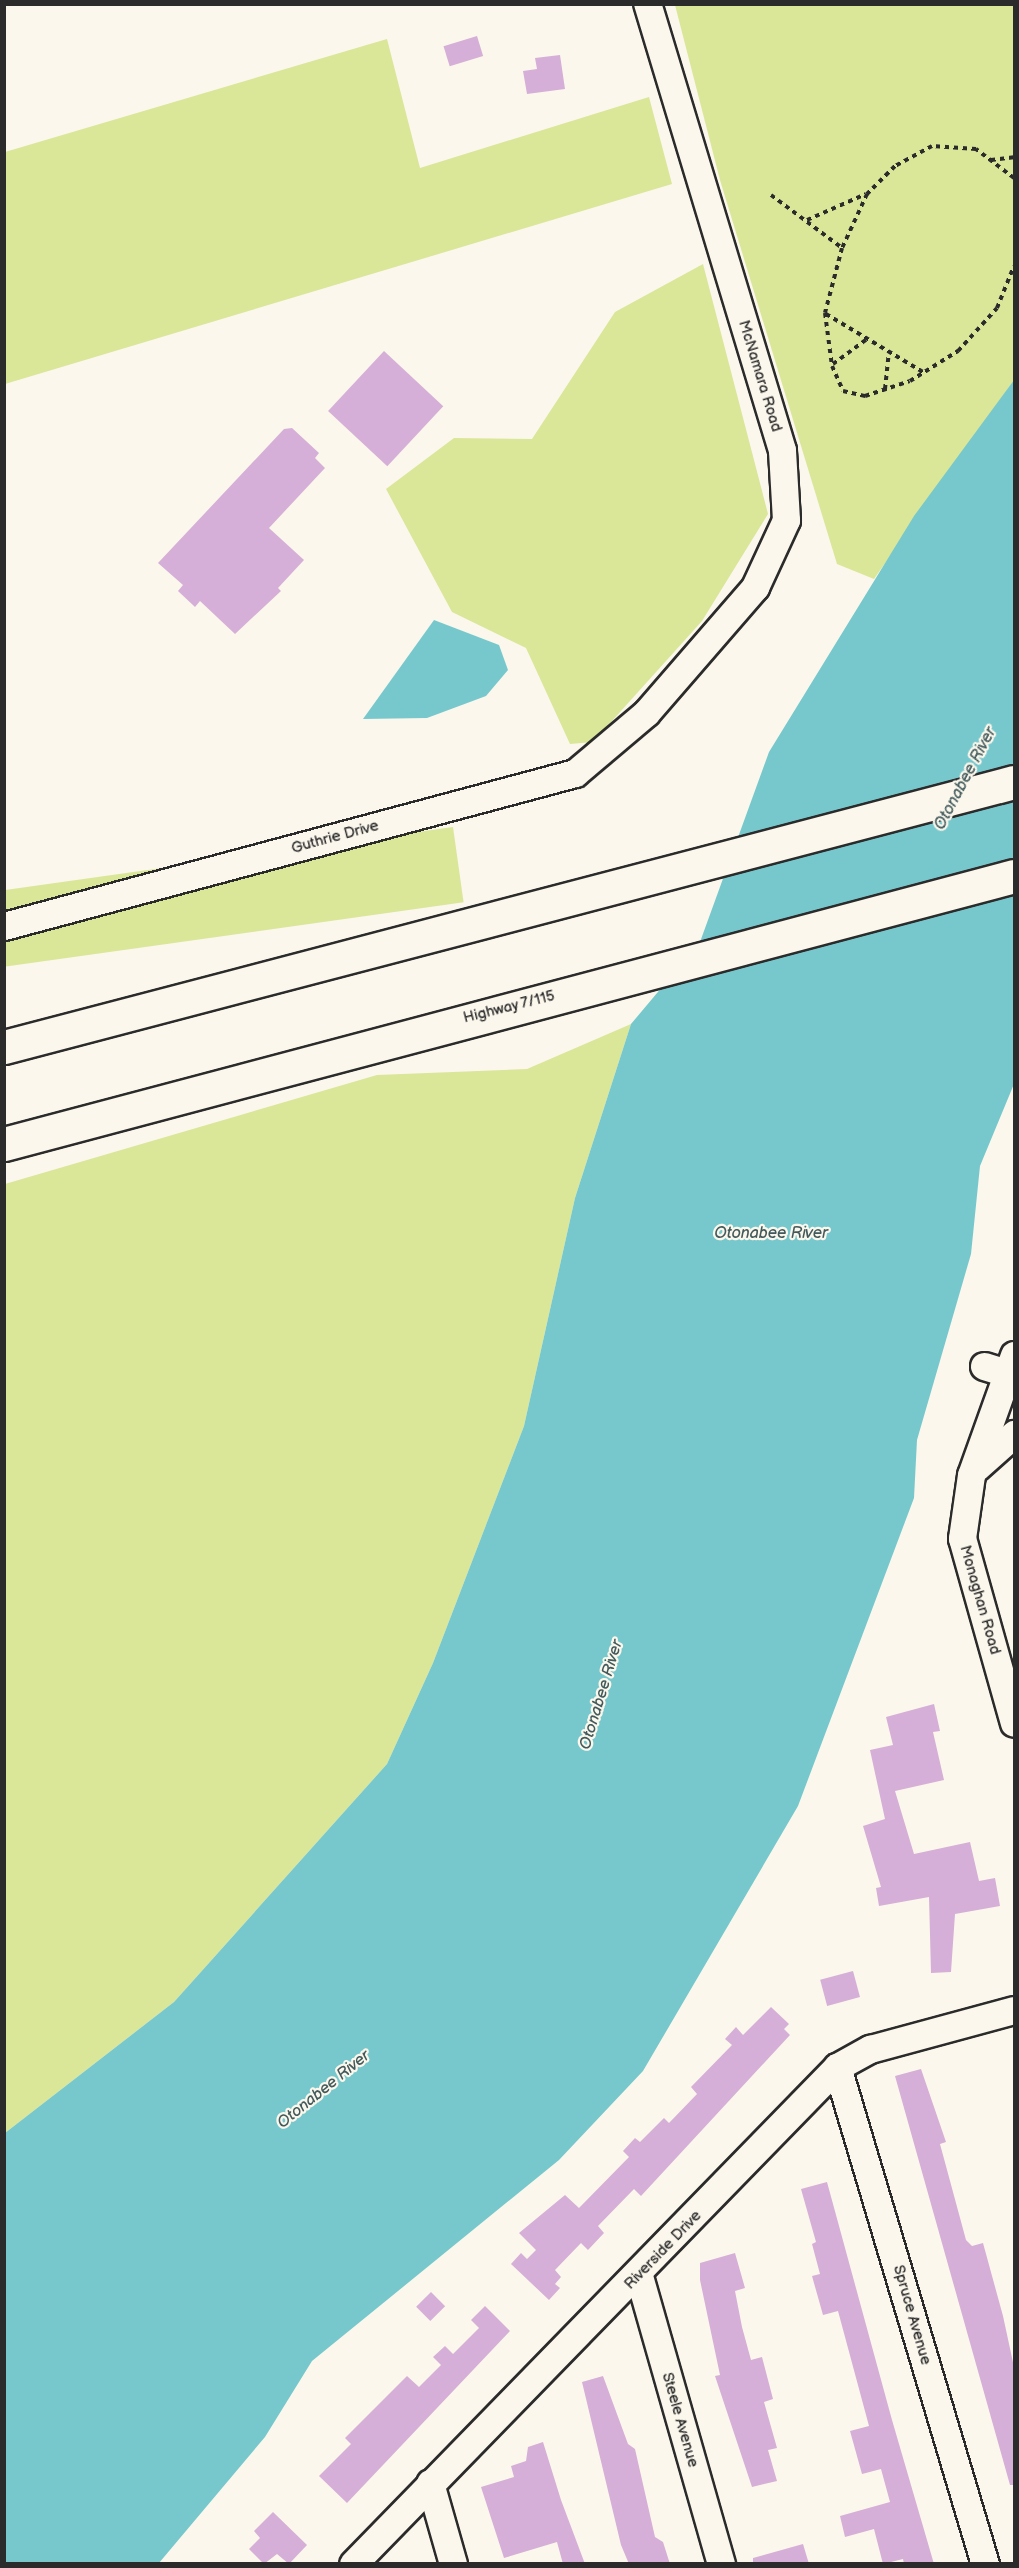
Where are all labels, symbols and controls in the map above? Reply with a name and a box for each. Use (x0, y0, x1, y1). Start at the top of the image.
street label: McNamara Road (735, 318, 785, 434)
water label: Otonabee River (931, 724, 1001, 834)
street label: Guthrie Drive (289, 817, 381, 857)
street label: Highway 7/115 (461, 987, 557, 1027)
water label: Otonabee River (714, 1224, 828, 1244)
street label: Monaghan Road (956, 1543, 1004, 1657)
water label: Otonabee River (576, 1638, 628, 1752)
water label: Otonabee River (274, 2047, 374, 2133)
street label: Riverside Drive (621, 2207, 705, 2293)
street label: Spruce Avenue (889, 2263, 935, 2367)
street label: Steele Avenue (658, 2371, 702, 2469)

